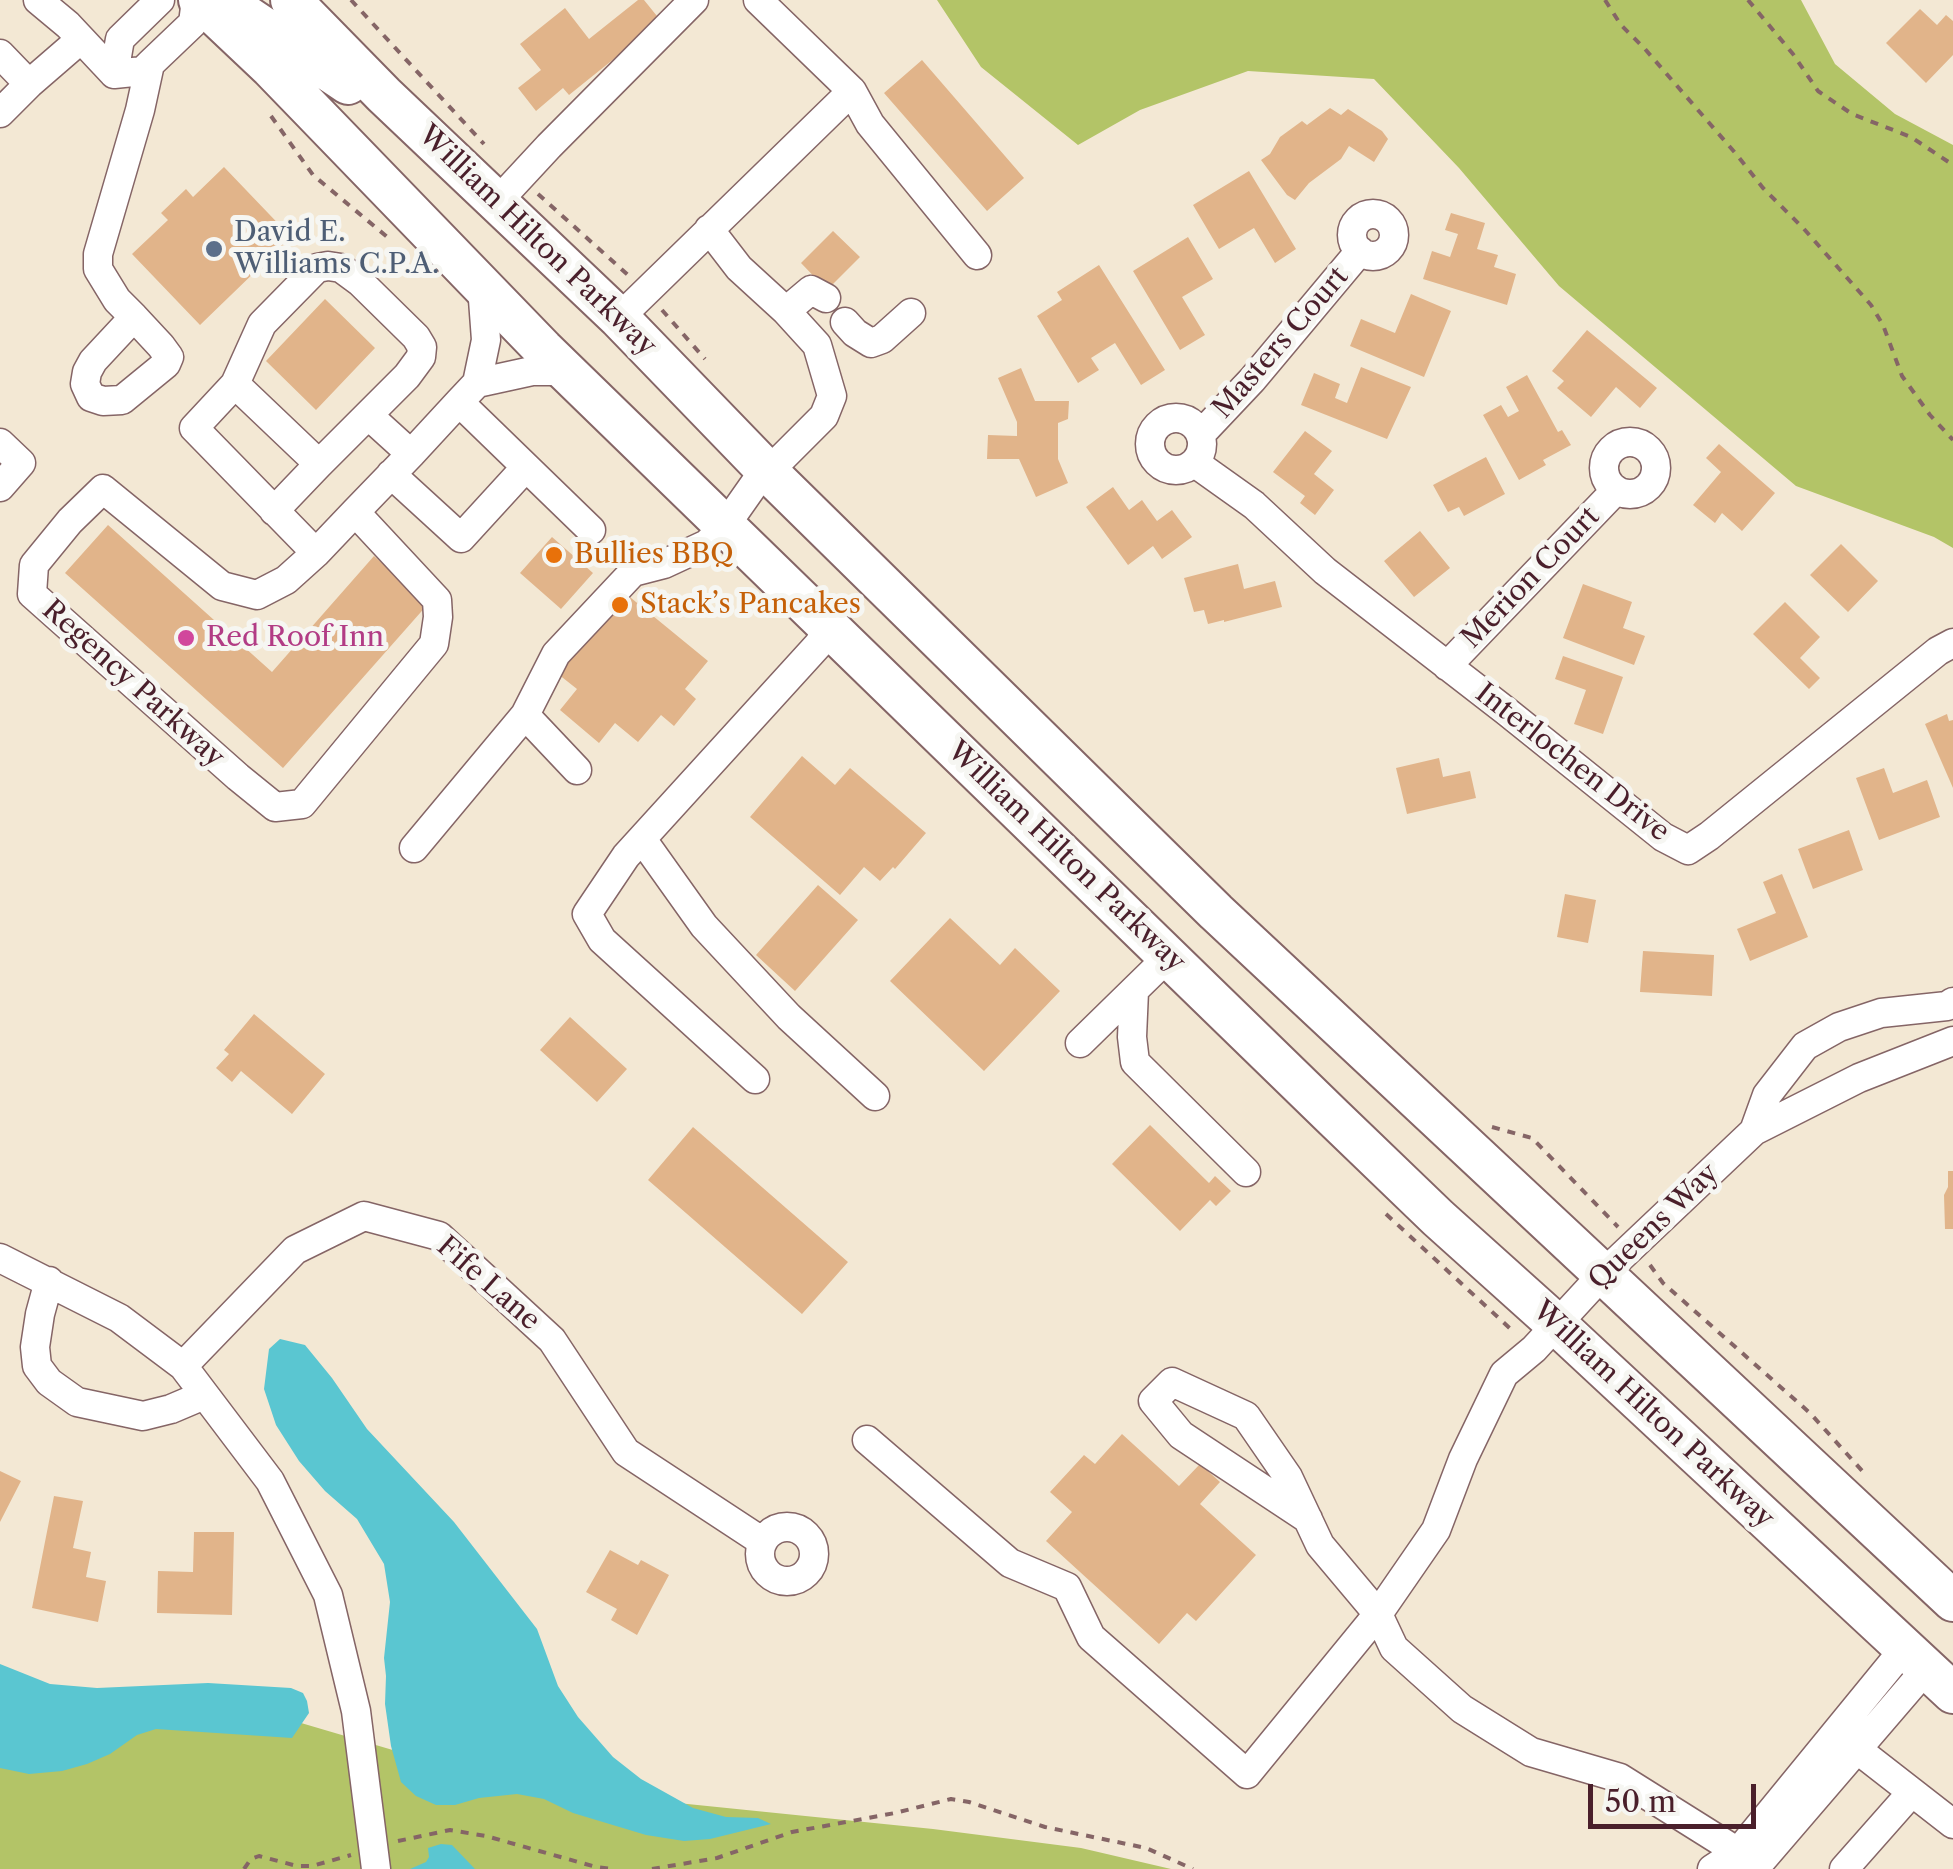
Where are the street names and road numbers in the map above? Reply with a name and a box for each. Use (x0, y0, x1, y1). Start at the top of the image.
street label: William Hilton Parkway (411, 119, 663, 363)
street label: Masters Court (1206, 260, 1356, 426)
street label: Merion Court (1455, 500, 1607, 656)
street label: Regency Parkway (35, 593, 231, 775)
street label: Interlochen Drive (1468, 677, 1676, 849)
street label: William Hilton Parkway (940, 735, 1192, 979)
street label: Queens Way (1582, 1157, 1726, 1297)
street label: Fife Lane (430, 1230, 546, 1338)
street label: William Hilton Parkway (1525, 1294, 1781, 1536)

